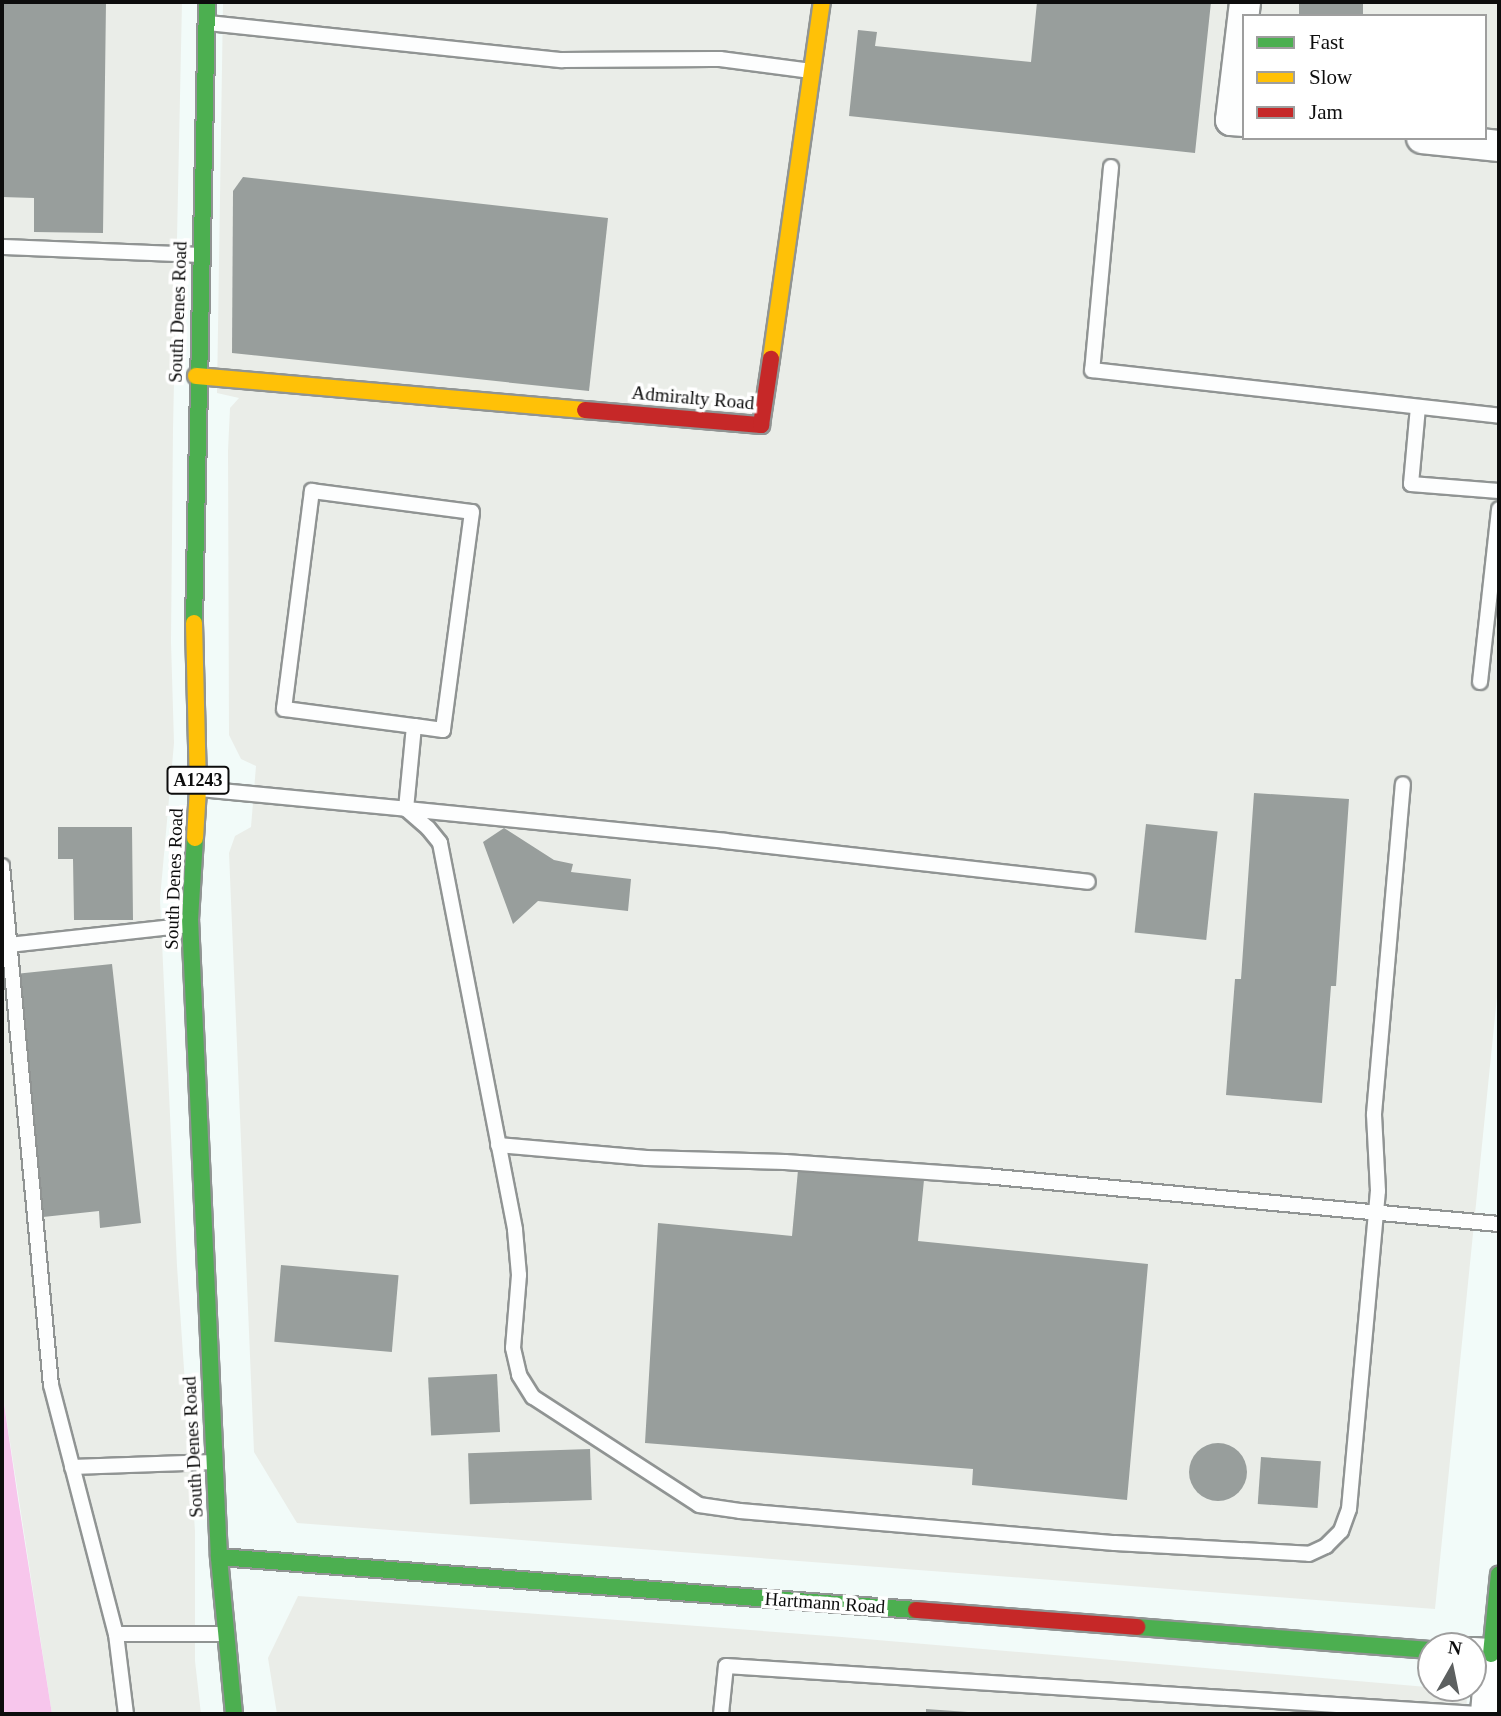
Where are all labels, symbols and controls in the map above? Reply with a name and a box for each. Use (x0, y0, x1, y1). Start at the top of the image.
legend (1242, 14, 1487, 140)
text: Fast (1309, 30, 1344, 54)
text: Slow (1309, 65, 1352, 89)
text: Jam (1309, 100, 1343, 124)
street label: South Denes Road (164, 241, 192, 383)
street label: Admiralty Road (631, 381, 755, 415)
road number: A1243 (166, 766, 230, 794)
street label: South Denes Road (160, 808, 188, 950)
street label: South Denes Road (178, 1376, 208, 1518)
street label: Hartmann Road (764, 1587, 886, 1619)
north arrow (1417, 1632, 1487, 1702)
text: N (1447, 1636, 1463, 1659)

